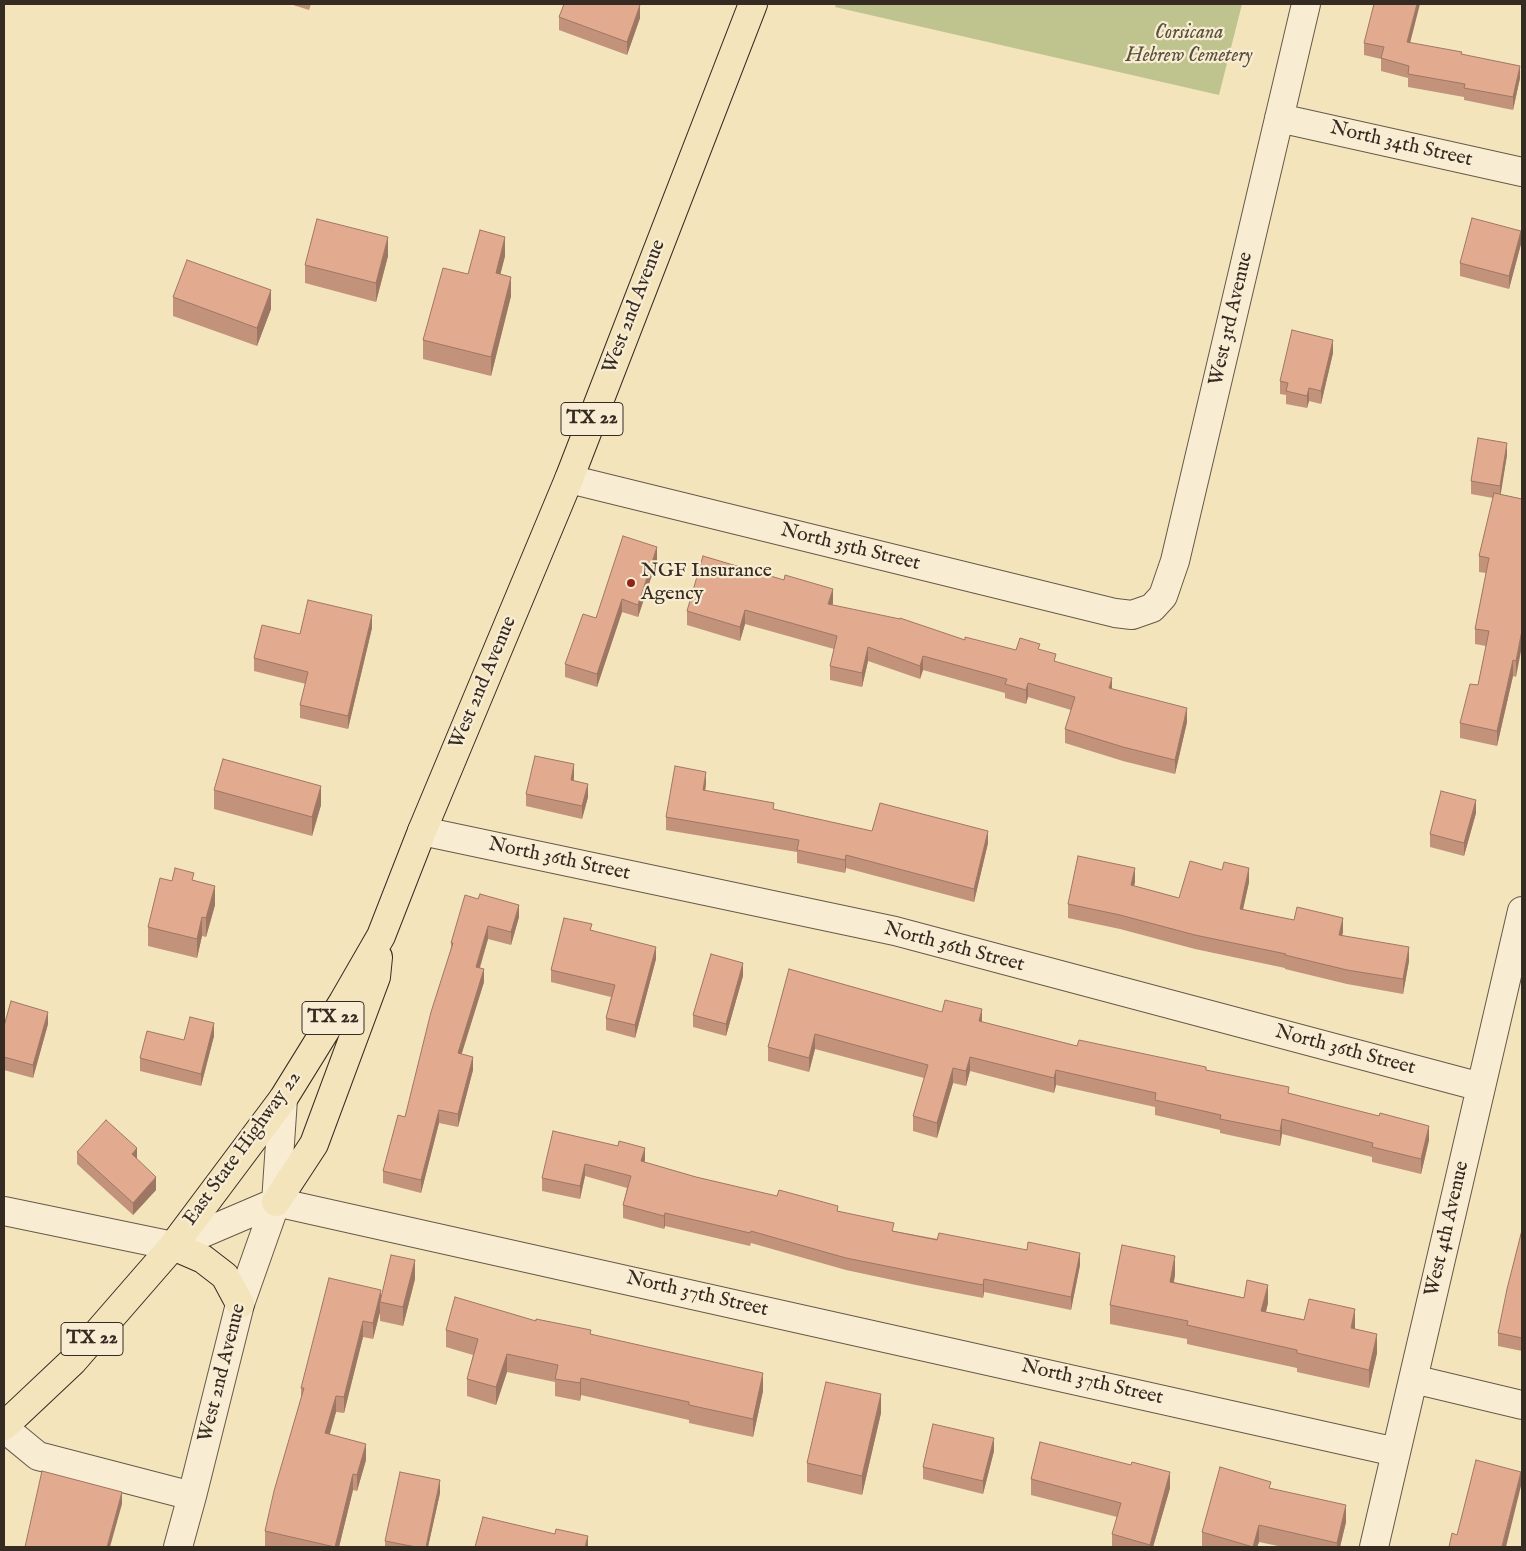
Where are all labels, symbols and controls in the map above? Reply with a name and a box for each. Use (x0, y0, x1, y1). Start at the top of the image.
park label: Corsicana Hebrew Cemetery (1126, 22, 1252, 69)
street label: North 34th Street (1327, 117, 1475, 173)
street label: West 2nd Avenue (598, 237, 672, 377)
street label: West 3rd Avenue (1205, 250, 1259, 388)
road number: TX 22 (561, 402, 623, 436)
street label: North 35th Street (778, 519, 922, 577)
place label: NGF Insurance Agency (641, 560, 772, 607)
marker: NGF Insurance Agency (625, 577, 637, 589)
street label: West 2nd Avenue (445, 613, 523, 753)
street label: North 36th Street (486, 833, 632, 887)
street label: North 36th Street (881, 918, 1027, 978)
road number: TX 22 (302, 1001, 364, 1034)
street label: North 36th Street (1272, 1021, 1418, 1081)
street label: East State Highway 22 (179, 1067, 307, 1231)
street label: West 4th Avenue (1421, 1159, 1475, 1299)
street label: North 37th Street (624, 1267, 770, 1323)
street label: West 2nd Avenue (194, 1301, 252, 1445)
road number: TX 22 (61, 1322, 123, 1356)
street label: North 37th Street (1019, 1355, 1165, 1411)

